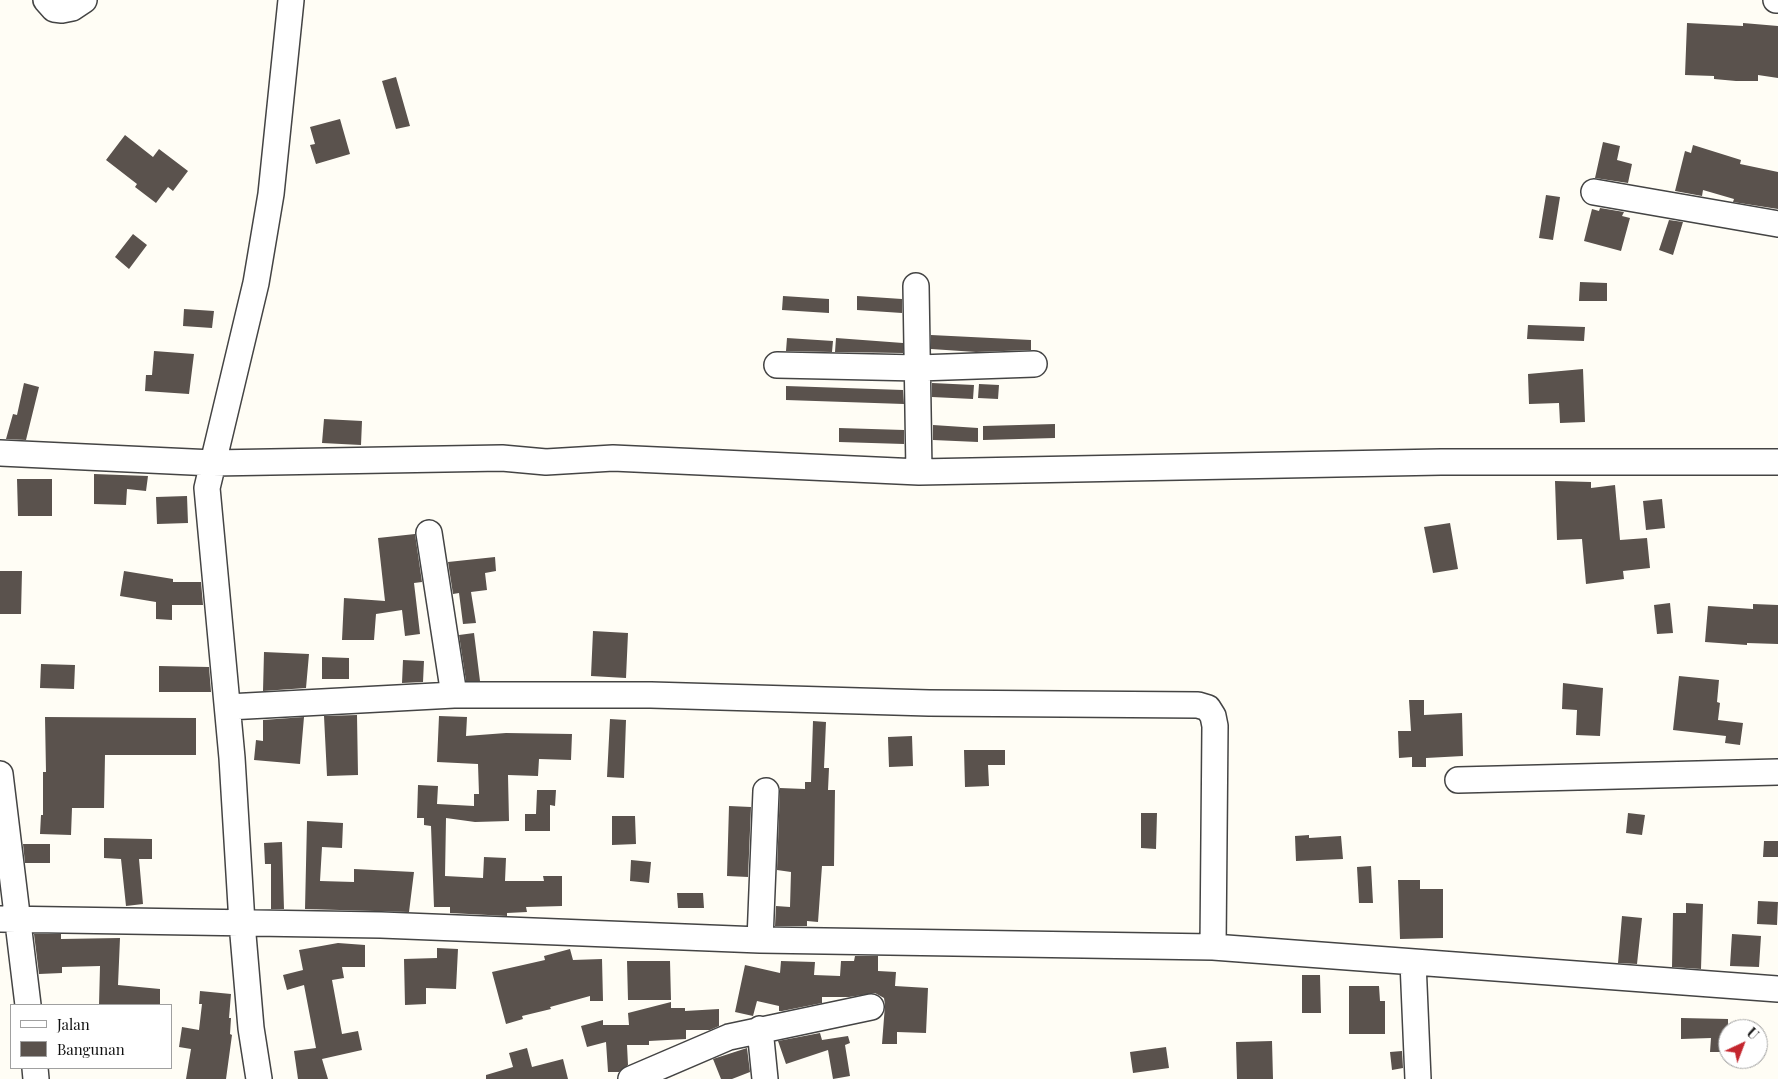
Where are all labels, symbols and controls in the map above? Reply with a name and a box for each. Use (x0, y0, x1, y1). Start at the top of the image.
legend (10, 1004, 172, 1069)
text: Jalan (57, 1014, 90, 1034)
north arrow (1718, 1019, 1768, 1069)
text: U (1743, 1023, 1763, 1044)
text: Bangunan (57, 1039, 125, 1059)

